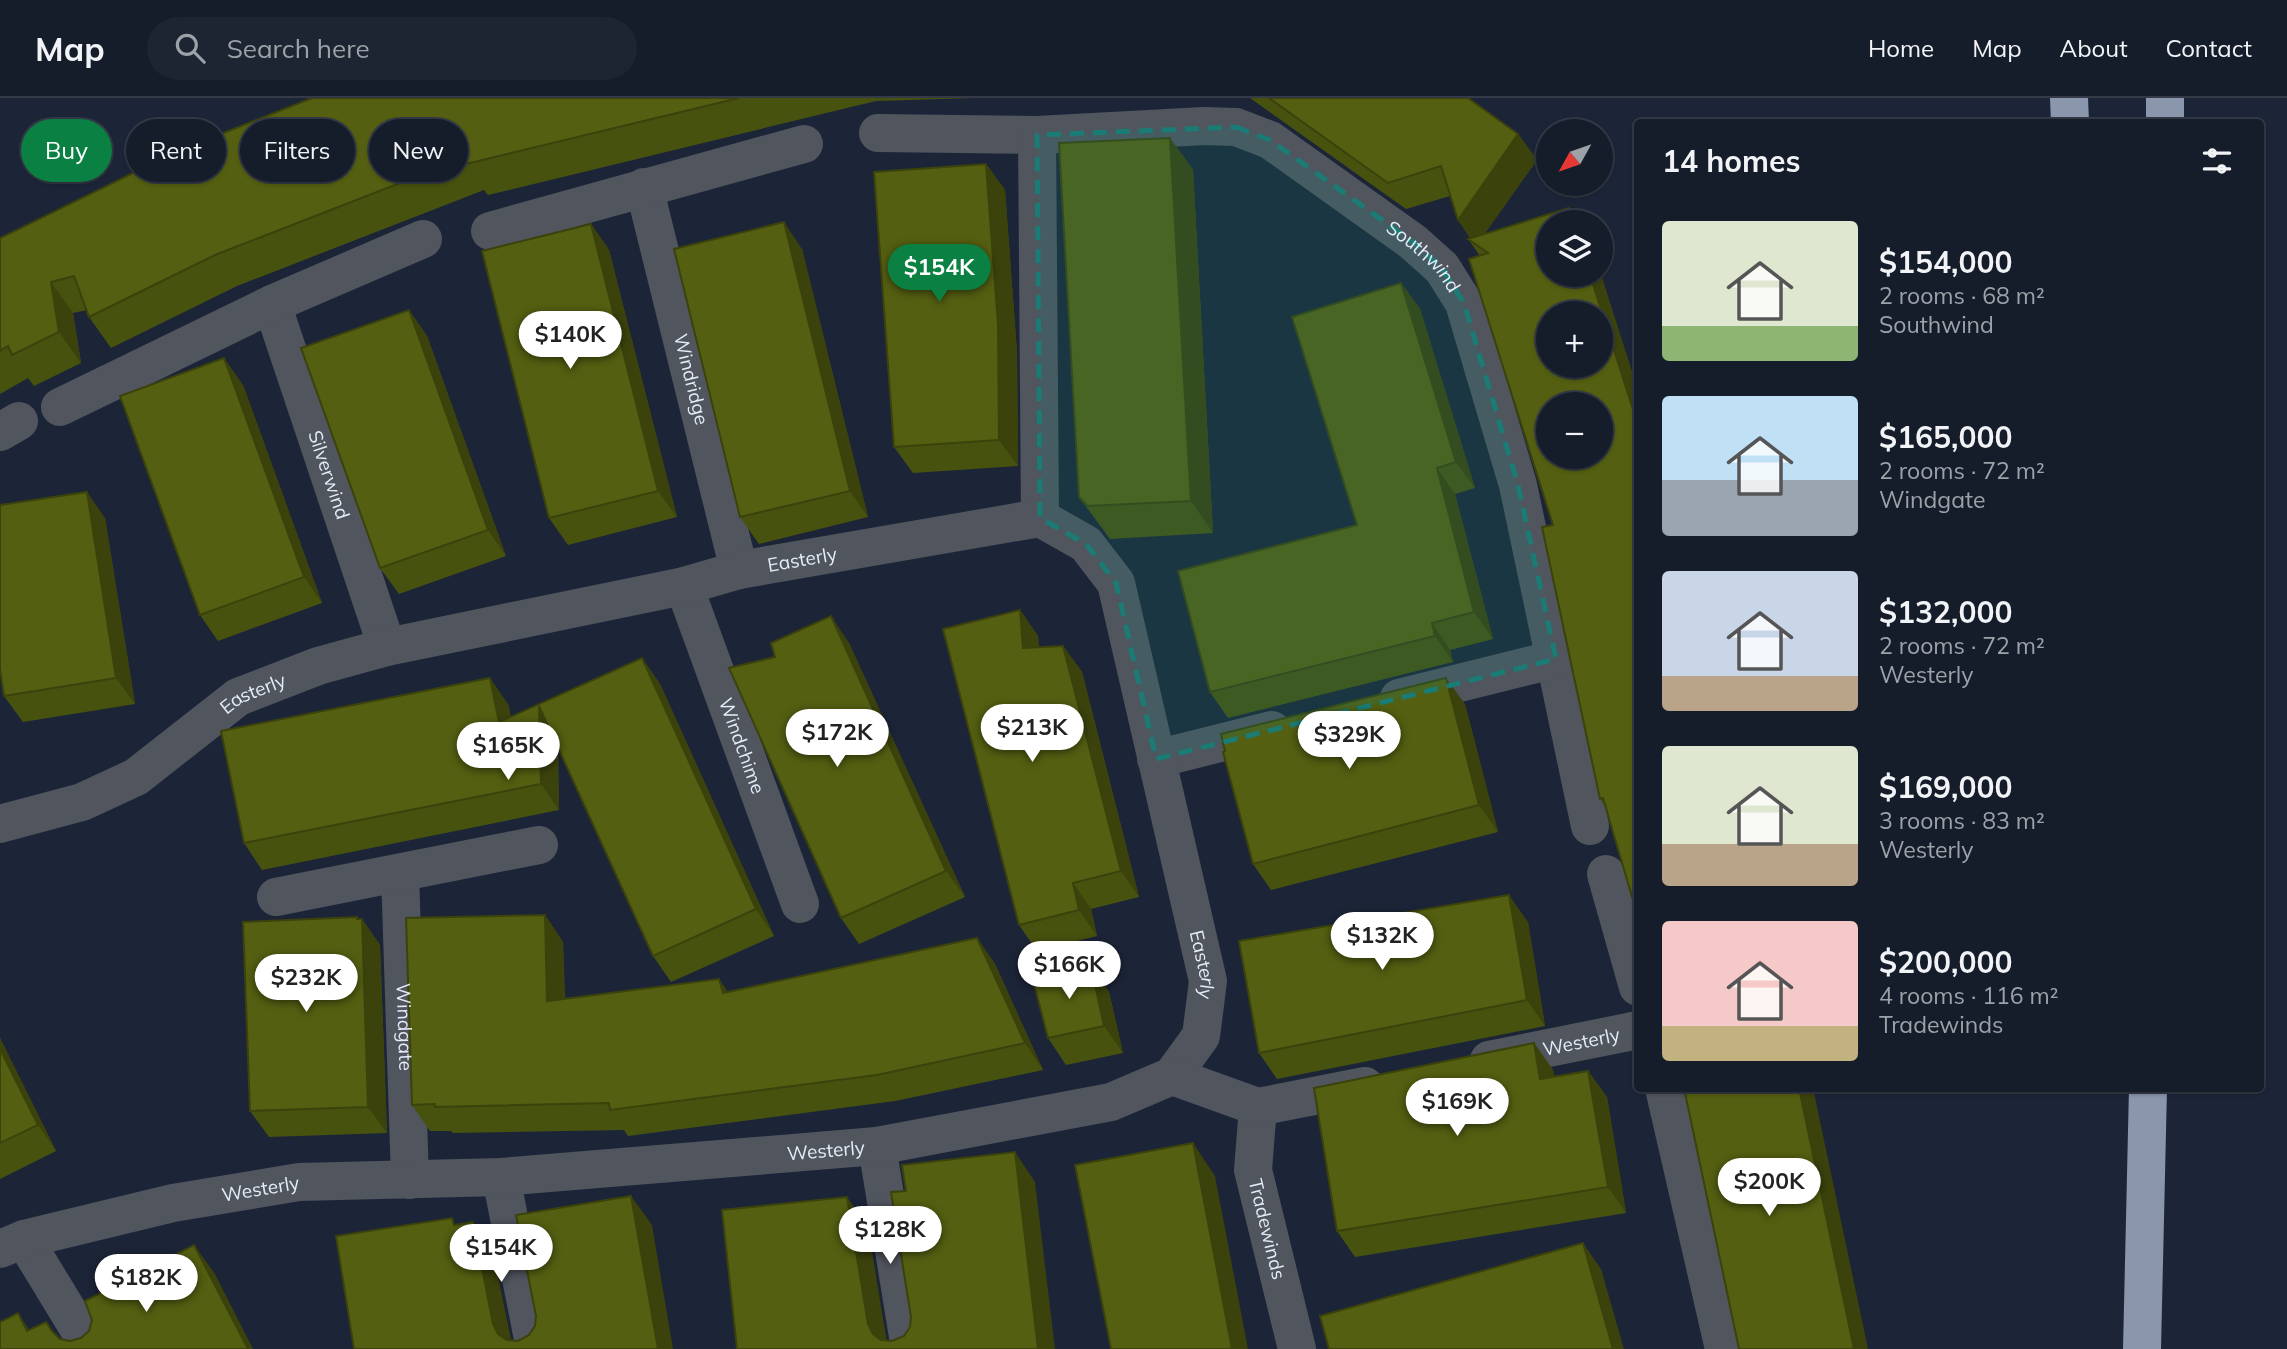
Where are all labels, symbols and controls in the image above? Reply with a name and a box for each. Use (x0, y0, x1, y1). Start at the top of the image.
search box (147, 17, 637, 80)
text: Map (35, 28, 105, 69)
icon: search (171, 29, 209, 67)
text: Search here (227, 32, 370, 65)
text: Home (1868, 33, 1934, 63)
text: Map (1972, 33, 2022, 63)
text: About (2060, 33, 2128, 63)
text: Contact (2166, 33, 2252, 63)
chip: Buy (21, 119, 112, 182)
chip: Rent (126, 119, 226, 182)
chip: Filters (240, 119, 355, 182)
chip: New (369, 119, 468, 182)
north arrow (1536, 119, 1614, 196)
map controls (1536, 119, 1613, 469)
text: 14 homes (1662, 142, 1801, 180)
icon: filters (2198, 142, 2236, 180)
button: layers (1536, 210, 1613, 287)
street label: Southwind (1382, 215, 1466, 297)
text: $154,000 (1879, 243, 2012, 281)
pin: $154K (890, 244, 988, 304)
icon: home (1718, 249, 1802, 333)
text: $154K (904, 252, 974, 281)
text: 2 rooms · 68 m² (1879, 281, 2045, 310)
button: + (1536, 301, 1613, 378)
text: Southwind (1879, 310, 1994, 339)
pin: $140K (521, 312, 619, 371)
text: $140K (535, 319, 605, 348)
street label: Windridge (669, 331, 714, 427)
button: − (1536, 392, 1613, 469)
text: $165,000 (1879, 418, 2012, 456)
icon: home (1718, 424, 1802, 508)
street label: Silverwind (303, 427, 355, 522)
text: 2 rooms · 72 m² (1879, 456, 2045, 485)
text: Windgate (1879, 485, 1985, 514)
street label: Easterly (766, 541, 839, 577)
text: $132,000 (1879, 593, 2012, 631)
icon: home (1718, 599, 1802, 683)
text: 2 rooms · 72 m² (1879, 631, 2045, 660)
text: Westerly (1879, 660, 1974, 689)
street label: Easterly (215, 668, 289, 719)
street label: Windchime (714, 694, 771, 797)
pin: $213K (983, 704, 1081, 764)
pin: $172K (788, 710, 886, 769)
text: $213K (997, 712, 1067, 741)
pin: $329K (1300, 712, 1398, 771)
text: $172K (802, 717, 872, 746)
text: $329K (1314, 719, 1384, 748)
pin: $165K (459, 722, 557, 782)
text: $165K (473, 730, 543, 759)
text: $169,000 (1879, 768, 2012, 806)
icon: home (1718, 774, 1802, 858)
text: 3 rooms · 83 m² (1879, 806, 2045, 835)
text: Westerly (1879, 835, 1974, 864)
pin: $132K (1333, 912, 1431, 972)
text: $132K (1347, 920, 1417, 949)
street label: Easterly (1185, 928, 1220, 1001)
pin: $166K (1020, 942, 1118, 1001)
text: $200,000 (1879, 943, 2012, 981)
text: $166K (1034, 949, 1104, 978)
icon: home (1718, 949, 1802, 1033)
pin: $232K (257, 954, 355, 1014)
text: $232K (271, 962, 341, 991)
text: 4 rooms · 116 m² (1879, 981, 2059, 1010)
street label: Windgate (392, 983, 418, 1071)
text: Tradewinds (1879, 1010, 2003, 1039)
street label: Westerly (1540, 1022, 1622, 1061)
pin: $169K (1408, 1079, 1506, 1138)
text: $169K (1422, 1086, 1492, 1115)
street label: Westerly (786, 1135, 866, 1165)
pin: $200K (1720, 1158, 1818, 1218)
text: $200K (1734, 1166, 1804, 1195)
street label: Westerly (220, 1170, 301, 1207)
street label: Tradewinds (1244, 1176, 1291, 1282)
pin: $128K (841, 1206, 939, 1266)
text: $128K (855, 1214, 925, 1243)
pin: $154K (452, 1224, 550, 1284)
text: $154K (466, 1232, 536, 1261)
pin: $182K (97, 1254, 195, 1314)
text: $182K (111, 1262, 181, 1291)

